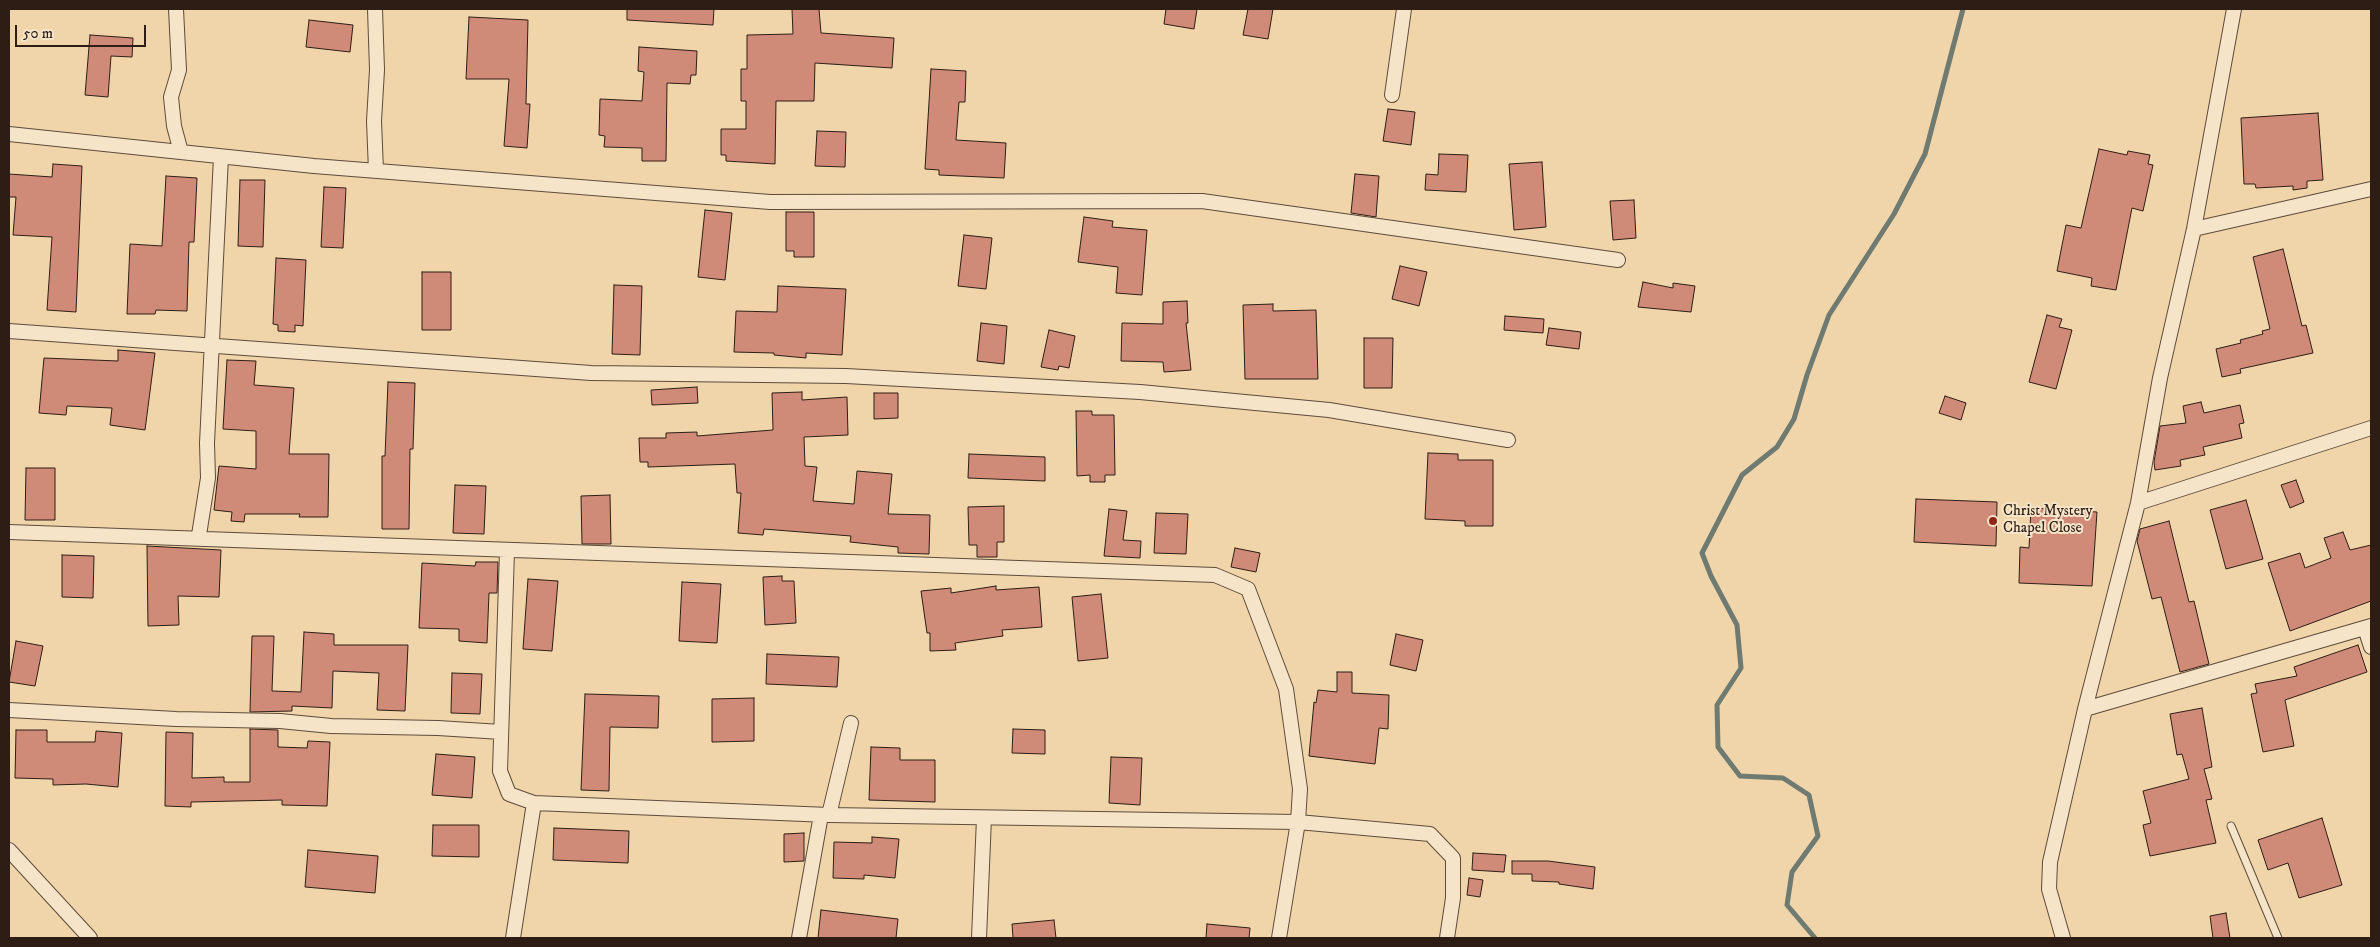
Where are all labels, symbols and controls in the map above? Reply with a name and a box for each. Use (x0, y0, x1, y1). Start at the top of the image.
scale bar (18, 15, 149, 47)
text: 50 m (23, 24, 53, 43)
place label: Christ Mystery Chapel Close (2003, 503, 2093, 538)
marker: Christ Mystery Chapel Close (1987, 515, 1999, 527)

